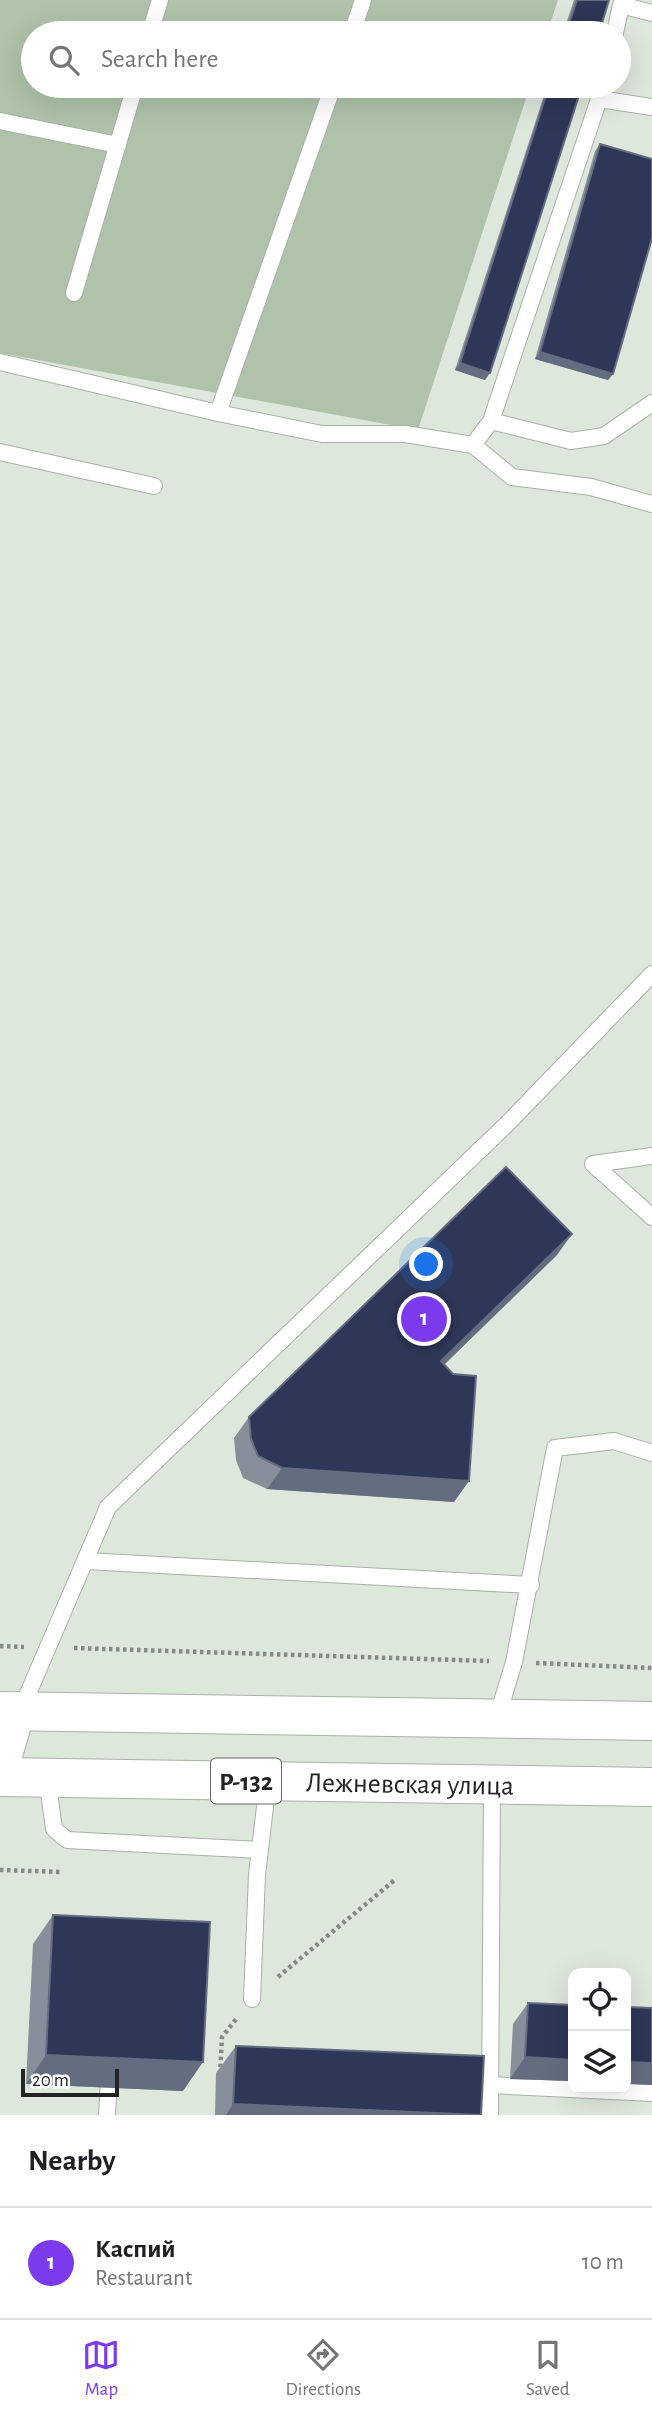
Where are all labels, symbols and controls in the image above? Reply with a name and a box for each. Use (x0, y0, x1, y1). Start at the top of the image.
search box (21, 21, 631, 98)
icon: search (45, 41, 83, 79)
text: Search here (101, 46, 219, 72)
your location (409, 1247, 443, 1281)
pin: 1 (401, 1293, 447, 1345)
road number: Р-132 (211, 1758, 281, 1803)
street label: Лежневская улица (306, 1769, 514, 1801)
map controls (568, 1968, 631, 2094)
button: locate (568, 1968, 631, 2031)
button: layers (568, 2031, 631, 2094)
scale bar (21, 2066, 119, 2098)
text: 20 m (32, 2071, 69, 2090)
text: Nearby (28, 2146, 116, 2176)
text: Каспий (95, 2236, 176, 2262)
text: 1 (47, 2251, 55, 2274)
text: 10 m (582, 2251, 624, 2274)
text: Restaurant (95, 2267, 192, 2290)
tab: Map (82, 2336, 120, 2401)
tab: Directions (285, 2336, 361, 2401)
tab: Saved (526, 2336, 570, 2401)

